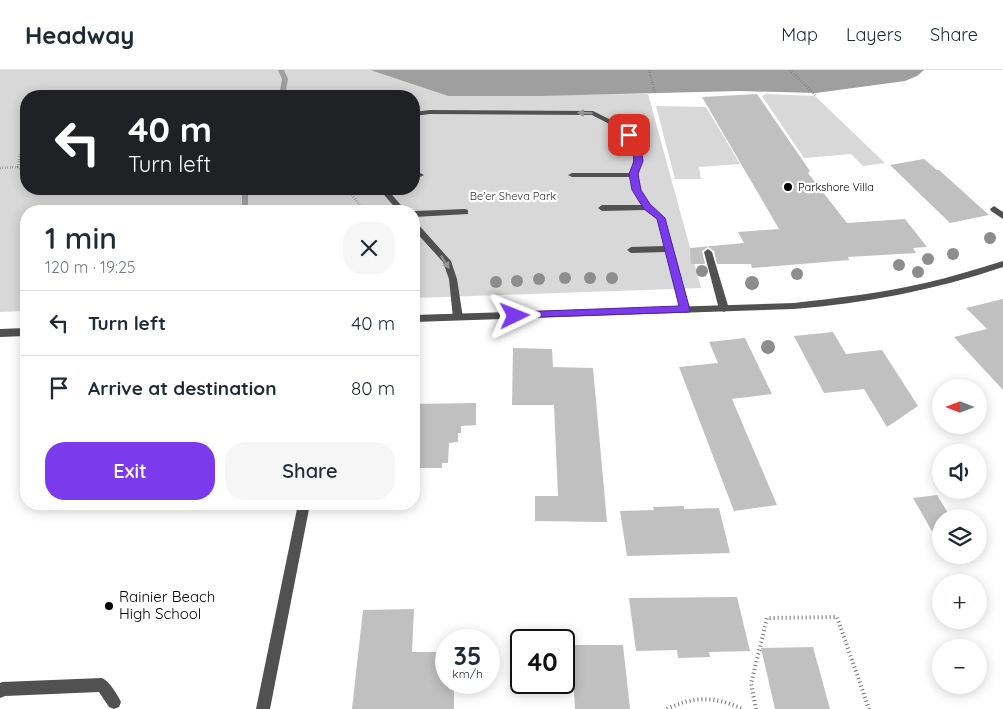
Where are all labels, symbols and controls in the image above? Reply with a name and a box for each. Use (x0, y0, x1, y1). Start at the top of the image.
text: Headway (25, 20, 134, 50)
text: Map (781, 23, 818, 46)
text: Layers (846, 23, 902, 46)
text: Share (930, 23, 978, 46)
text: 40 m (128, 107, 212, 151)
one-way arrow (577, 109, 593, 117)
icon: left (45, 110, 110, 175)
pin (608, 114, 650, 156)
icon: arrive (615, 121, 643, 149)
text: Turn left (128, 150, 211, 178)
place label: Parkshore Villa (798, 180, 874, 194)
marker: Parkshore Villa (782, 181, 794, 193)
park label: Be'er Sheva Park (470, 189, 556, 203)
text: 1 min (45, 219, 117, 257)
button: close (343, 222, 395, 274)
one-way arrow (441, 255, 450, 268)
text: 120 m · 19:25 (45, 257, 136, 277)
position arrow (488, 289, 540, 341)
icon: left (45, 309, 73, 337)
text: Turn left (88, 311, 166, 335)
text: 40 m (351, 311, 395, 335)
icon: arrive (45, 374, 73, 402)
text: Arrive at destination (88, 376, 277, 400)
text: 80 m (351, 376, 395, 400)
north arrow (932, 379, 988, 434)
map controls (932, 379, 987, 694)
button: Exit (45, 442, 215, 500)
button: Share (225, 442, 395, 500)
button: sound (932, 444, 987, 499)
button: layers (932, 509, 987, 564)
button: + (932, 574, 987, 629)
place label: Rainier Beach High School (119, 587, 215, 623)
marker: Rainier Beach High School (103, 600, 115, 612)
speed limit sign: 40 (510, 629, 575, 694)
button: − (932, 639, 987, 694)
text: 35 (454, 640, 481, 671)
text: km/h (452, 666, 483, 681)

